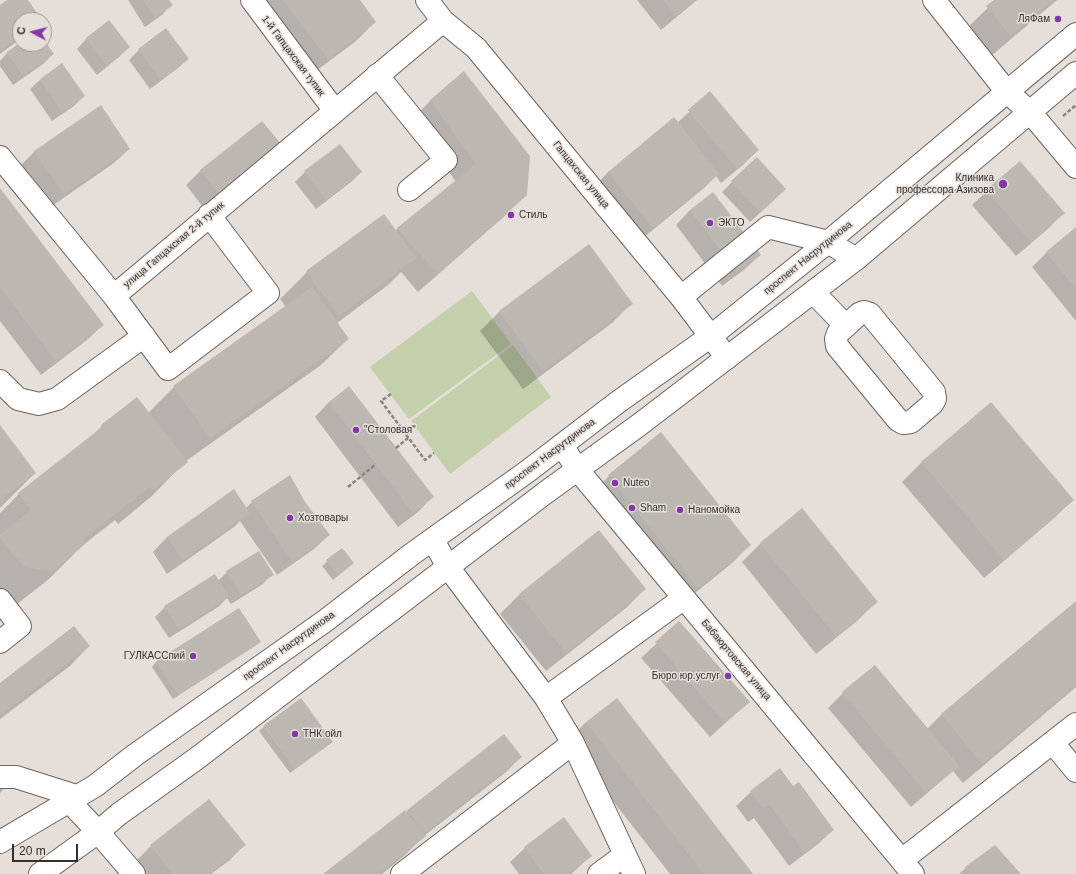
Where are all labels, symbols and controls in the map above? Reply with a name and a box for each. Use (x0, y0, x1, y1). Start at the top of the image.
north arrow (12, 12, 52, 52)
street label: 1-й Гапцахская тупик (259, 13, 327, 99)
place label: ЛяФам (1018, 13, 1050, 25)
marker: ЛяФам (1053, 14, 1063, 24)
text: С (15, 26, 28, 35)
street label: Гапцахская улица (550, 139, 612, 211)
place label: Клиника профессора Азизова (896, 172, 994, 196)
marker: Клиника профессора Азизова (997, 178, 1009, 190)
street label: улица Гапцахская 2-й тупик (121, 199, 227, 291)
place label: Стиль (519, 209, 547, 221)
marker: Стиль (506, 210, 516, 220)
place label: ЭКТО (718, 217, 744, 229)
marker: ЭКТО (705, 218, 715, 228)
street label: проспект Насрутдинова (761, 219, 855, 297)
street label: проспект Насрутдинова (502, 416, 598, 492)
place label: "Столовая" (364, 424, 416, 436)
marker: "Столовая" (351, 425, 361, 435)
place label: Nuteo (623, 477, 650, 489)
marker: Nuteo (610, 478, 620, 488)
place label: Sham (640, 502, 666, 514)
marker: Sham (627, 503, 637, 513)
place label: Наномойка (688, 504, 740, 516)
marker: Наномойка (675, 505, 685, 515)
place label: Хозтовары (298, 512, 348, 524)
marker: Хозтовары (285, 513, 295, 523)
street label: проспект Насрутдинова (241, 609, 337, 683)
street label: Бабаюртовская улица (699, 617, 773, 703)
place label: ГУЛКАССпий (124, 650, 185, 662)
marker: ГУЛКАССпий (188, 651, 198, 661)
place label: Бюро юр.услуг (652, 670, 720, 682)
marker: Бюро юр.услуг (723, 671, 733, 681)
place label: ТНК ойл (303, 728, 342, 740)
marker: ТНК ойл (290, 729, 300, 739)
scale bar (14, 836, 80, 862)
text: 20 m (19, 844, 46, 858)

